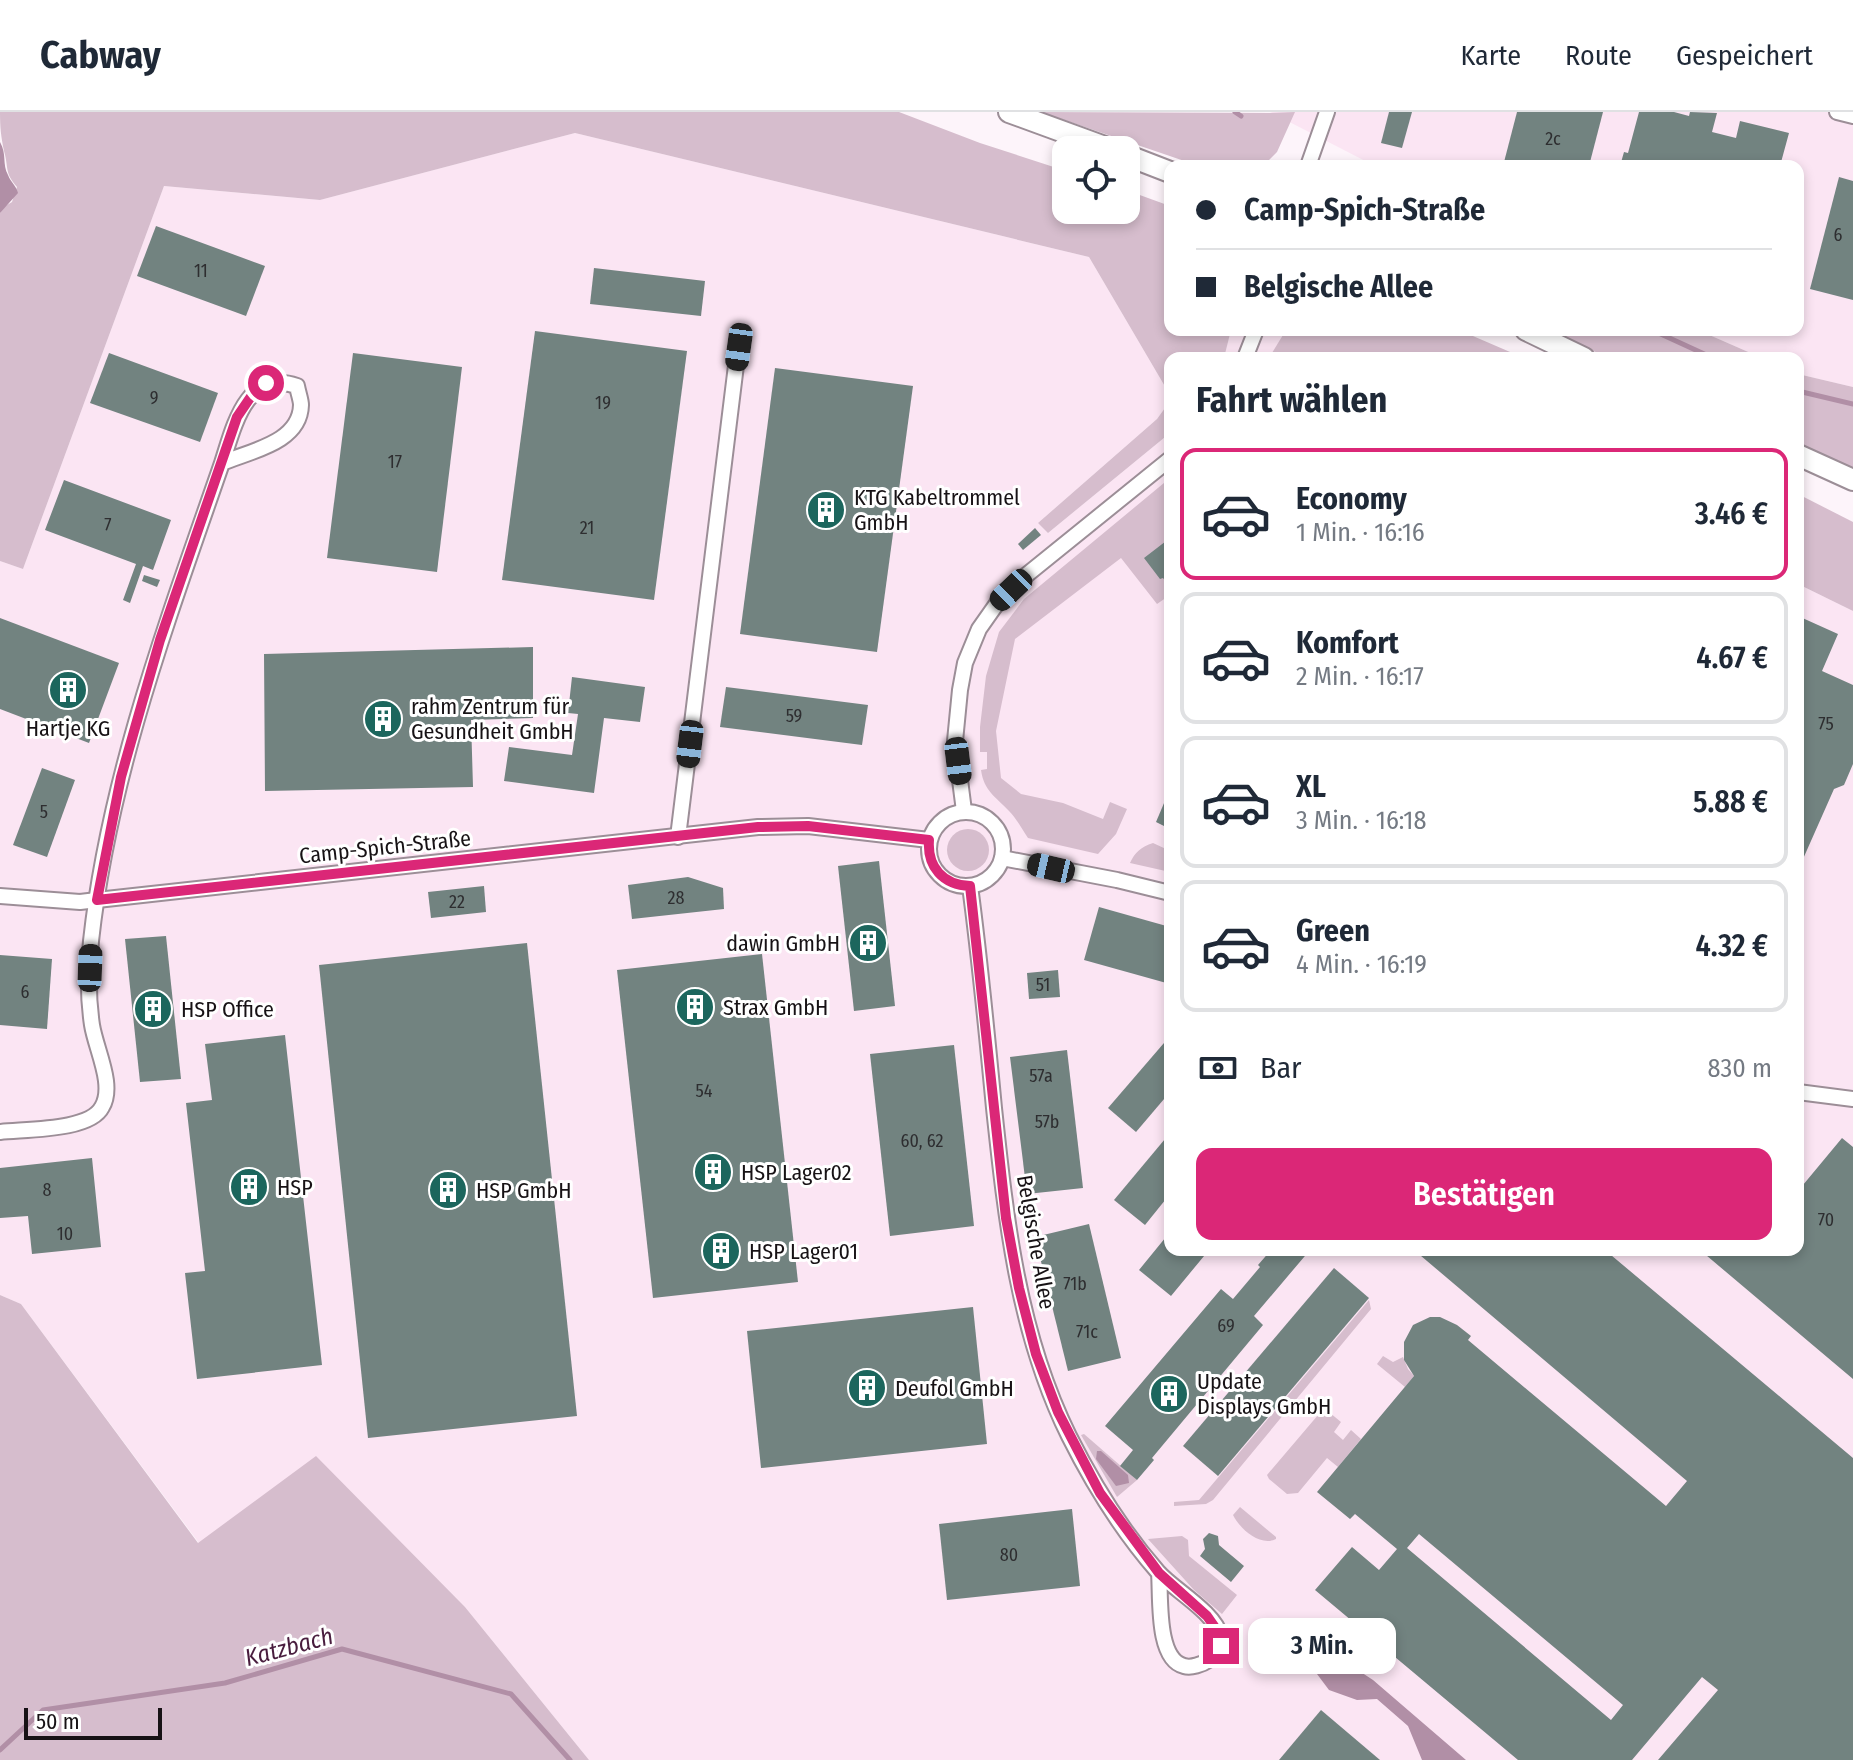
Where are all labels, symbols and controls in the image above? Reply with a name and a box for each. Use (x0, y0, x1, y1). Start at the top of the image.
text: Cabway (40, 32, 161, 78)
text: Karte (1460, 39, 1521, 72)
text: Route (1565, 39, 1632, 72)
text: Gespeichert (1676, 39, 1813, 72)
house number: 2c (1545, 128, 1561, 150)
map controls (1052, 136, 1140, 224)
button: locate (1052, 136, 1140, 224)
text: Camp-Spich-Straße (1244, 192, 1485, 228)
house number: 6 (1834, 224, 1843, 246)
house number: 11 (194, 260, 208, 282)
text: Belgische Allee (1244, 269, 1433, 305)
car (724, 322, 754, 372)
route start (248, 365, 284, 401)
text: Fahrt wählen (1196, 378, 1387, 422)
house number: 9 (150, 387, 158, 409)
house number: 19 (595, 392, 611, 414)
house number: 17 (388, 451, 402, 473)
icon: car (1200, 478, 1272, 550)
text: Economy (1296, 481, 1407, 517)
place label: KTG Kabeltrommel GmbH (854, 484, 1020, 536)
building icon: KTG Kabeltrommel GmbH (805, 489, 847, 531)
text: 3.46 € (1695, 496, 1768, 532)
house number: 7 (104, 514, 112, 536)
house number: 21 (580, 517, 594, 539)
text: 1 Min. · 16:16 (1296, 517, 1425, 548)
car (985, 565, 1037, 615)
icon: car (1200, 622, 1272, 694)
text: Komfort (1296, 625, 1399, 661)
text: 4.67 € (1696, 640, 1768, 676)
text: 2 Min. · 16:17 (1296, 661, 1424, 692)
building icon: Hartje KG (47, 669, 89, 711)
place label: rahm Zentrum für Gesundheit GmbH (411, 693, 574, 745)
building icon: rahm Zentrum für Gesundheit GmbH (362, 698, 404, 740)
house number: 59 (786, 705, 802, 727)
house number: 75 (1818, 713, 1834, 735)
place label: Hartje KG (26, 715, 110, 742)
car (675, 719, 705, 769)
car (943, 736, 973, 786)
icon: car (1200, 766, 1272, 838)
text: XL (1296, 769, 1326, 805)
text: 5.88 € (1693, 784, 1768, 820)
house number: 5 (40, 801, 48, 823)
text: 3 Min. · 16:18 (1296, 805, 1426, 836)
street label: Camp-Spich-Straße (298, 825, 472, 869)
car (1025, 851, 1077, 885)
house number: 28 (668, 887, 684, 909)
house number: 22 (449, 891, 465, 913)
icon: car (1200, 910, 1272, 982)
text: Green (1296, 913, 1370, 949)
building icon: dawin GmbH (847, 922, 889, 964)
text: 4.32 € (1696, 928, 1768, 964)
place label: dawin GmbH (726, 930, 840, 957)
car (77, 944, 103, 992)
text: 4 Min. · 16:19 (1296, 949, 1427, 980)
house number: 51 (1036, 974, 1050, 996)
house number: 6 (21, 981, 30, 1003)
building icon: Strax GmbH (674, 986, 716, 1028)
building icon: HSP Office (132, 988, 174, 1030)
place label: Strax GmbH (723, 994, 828, 1021)
place label: HSP Office (181, 996, 274, 1023)
icon: cash (1196, 1046, 1240, 1090)
text: Bar (1260, 1050, 1302, 1086)
text: 830 m (1708, 1053, 1772, 1084)
house number: 57a (1029, 1065, 1053, 1087)
house number: 54 (696, 1080, 713, 1102)
house number: 57b (1035, 1111, 1059, 1133)
house number: 60, 62 (900, 1130, 944, 1152)
button: Bestätigen (1196, 1148, 1772, 1240)
building icon: HSP Lager02 (692, 1151, 734, 1193)
place label: HSP Lager02 (741, 1159, 852, 1186)
building icon: HSP (228, 1166, 270, 1208)
building icon: HSP GmbH (427, 1169, 469, 1211)
street label: Belgische Allee (1011, 1173, 1061, 1311)
place label: HSP (277, 1174, 313, 1201)
place label: HSP GmbH (476, 1177, 571, 1204)
house number: 8 (43, 1179, 52, 1201)
house number: 70 (1818, 1209, 1834, 1231)
house number: 10 (57, 1223, 73, 1245)
building icon: HSP Lager01 (700, 1230, 742, 1272)
place label: HSP Lager01 (749, 1238, 858, 1265)
house number: 71b (1063, 1273, 1087, 1295)
house number: 69 (1217, 1315, 1235, 1337)
house number: 71c (1076, 1321, 1098, 1343)
building icon: Deufol GmbH (846, 1367, 888, 1409)
place label: Update Displays GmbH (1197, 1368, 1331, 1420)
building icon: Update Displays GmbH (1148, 1373, 1190, 1415)
place label: Deufol GmbH (895, 1375, 1014, 1402)
house number: 80 (1000, 1544, 1018, 1566)
callout: 3 Min. (1249, 1618, 1397, 1674)
water label: Katzbach (242, 1622, 336, 1672)
route end (1203, 1628, 1239, 1664)
text: 3 Min. (1291, 1630, 1353, 1661)
scale bar (24, 1704, 162, 1740)
text: 50 m (36, 1708, 80, 1735)

